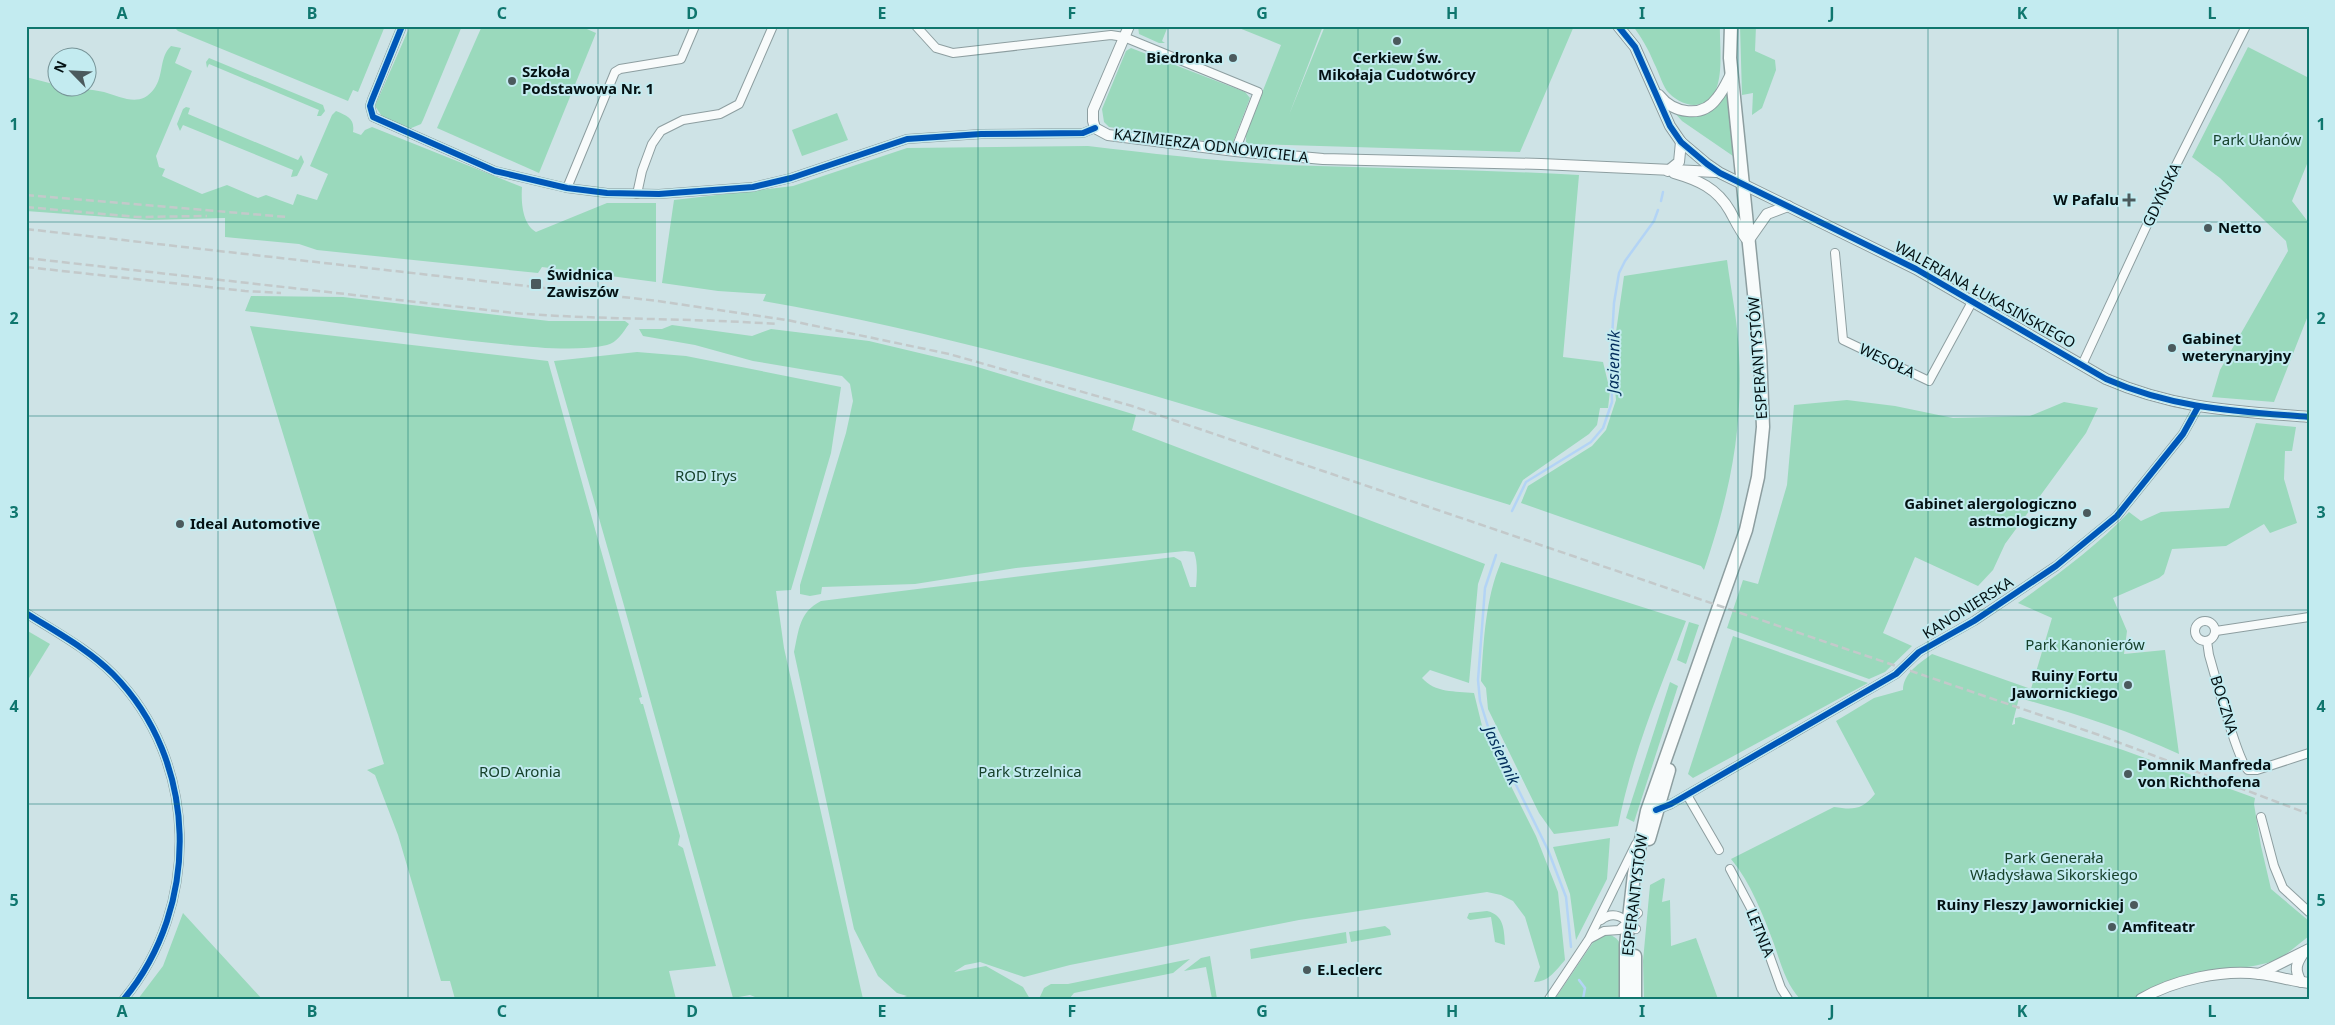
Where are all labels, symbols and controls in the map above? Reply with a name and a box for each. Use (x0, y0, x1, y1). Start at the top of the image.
text: A (116, 2, 128, 24)
text: B (307, 2, 317, 24)
text: C (497, 2, 507, 24)
text: D (686, 2, 698, 24)
text: E (878, 2, 887, 24)
text: F (1068, 2, 1076, 24)
text: G (1256, 2, 1268, 24)
text: H (1446, 2, 1458, 24)
text: I (1639, 2, 1645, 24)
text: J (1827, 2, 1835, 24)
text: K (2017, 2, 2028, 24)
text: L (2208, 2, 2217, 24)
marker: Cerkiew Św. Mikołaja Cudotwórcy (1391, 35, 1403, 47)
place label: Biedronka (1146, 47, 1223, 67)
place label: Cerkiew Św. Mikołaja Cudotwórcy (1318, 47, 1476, 84)
north arrow (48, 48, 98, 98)
marker: Biedronka (1227, 52, 1239, 64)
text: N (49, 57, 71, 76)
place label: Szkoła Podstawowa Nr. 1 (522, 61, 654, 98)
marker: Szkoła Podstawowa Nr. 1 (506, 75, 518, 87)
text: 1 (9, 113, 19, 135)
text: 1 (2316, 113, 2326, 135)
street label: KAZIMIERZA ODNOWICIELA (1113, 123, 1310, 167)
park label: Park Ułanów (2213, 129, 2302, 149)
street label: GDYŃSKA (2137, 159, 2185, 230)
place label: W Pafalu (2053, 189, 2119, 209)
marker: W Pafalu (2123, 194, 2135, 206)
place label: Netto (2218, 217, 2262, 237)
marker: Netto (2202, 222, 2214, 234)
street label: WALERIANA ŁUKASIŃSKIEGO (1891, 236, 2079, 352)
place label: Świdnica Zawiszów (547, 264, 619, 301)
marker: Świdnica Zawiszów (529, 277, 543, 291)
street label: ESPERANTYSTÓW (1743, 296, 1771, 420)
text: 2 (9, 307, 19, 329)
text: 2 (2316, 307, 2326, 329)
place label: Gabinet weterynaryjny (2182, 328, 2292, 365)
water label: Jasiennik (1601, 329, 1625, 397)
street label: WESOŁA (1856, 338, 1919, 382)
marker: Gabinet weterynaryjny (2166, 342, 2178, 354)
park label: ROD Irys (675, 465, 737, 485)
place label: Gabinet alergologiczno astmologiczny (1904, 493, 2077, 530)
text: 3 (9, 501, 19, 523)
text: 3 (2316, 501, 2326, 523)
marker: Gabinet alergologiczno astmologiczny (2081, 507, 2093, 519)
place label: Ideal Automotive (190, 513, 320, 533)
marker: Ideal Automotive (174, 518, 186, 530)
street label: KANONIERSKA (1918, 571, 2017, 643)
park label: Park Kanonierów (2025, 634, 2145, 654)
place label: Ruiny Fortu Jawornickiego (2010, 665, 2118, 702)
street label: BOCZNA (2207, 673, 2243, 737)
marker: Ruiny Fortu Jawornickiego (2122, 679, 2134, 691)
text: 4 (9, 695, 19, 717)
text: 4 (2316, 695, 2326, 717)
water label: Jasiennik (1477, 719, 1526, 789)
place label: Pomnik Manfreda von Richthofena (2138, 754, 2271, 791)
park label: ROD Aronia (479, 761, 561, 781)
park label: Park Strzelnica (978, 761, 1082, 781)
marker: Pomnik Manfreda von Richthofena (2122, 768, 2134, 780)
street label: ESPERANTYSTÓW (1617, 833, 1651, 957)
park label: Park Generała Władysława Sikorskiego (1970, 847, 2138, 884)
text: 5 (9, 889, 19, 911)
text: 5 (2316, 889, 2326, 911)
place label: Ruiny Fleszy Jawornickiej (1937, 894, 2124, 914)
marker: Ruiny Fleszy Jawornickiej (2128, 899, 2140, 911)
street label: LETNIA (1742, 905, 1780, 960)
place label: Amfiteatr (2122, 916, 2195, 936)
marker: Amfiteatr (2106, 921, 2118, 933)
place label: E.Leclerc (1317, 959, 1383, 979)
marker: E.Leclerc (1301, 964, 1313, 976)
text: A (116, 1000, 128, 1022)
text: B (307, 1000, 317, 1022)
text: C (497, 1000, 507, 1022)
text: D (686, 1000, 698, 1022)
text: E (878, 1000, 887, 1022)
text: F (1068, 1000, 1076, 1022)
text: G (1256, 1000, 1268, 1022)
text: H (1446, 1000, 1458, 1022)
text: I (1639, 1000, 1645, 1022)
text: J (1827, 1000, 1835, 1022)
text: K (2017, 1000, 2028, 1022)
text: L (2208, 1000, 2217, 1022)

